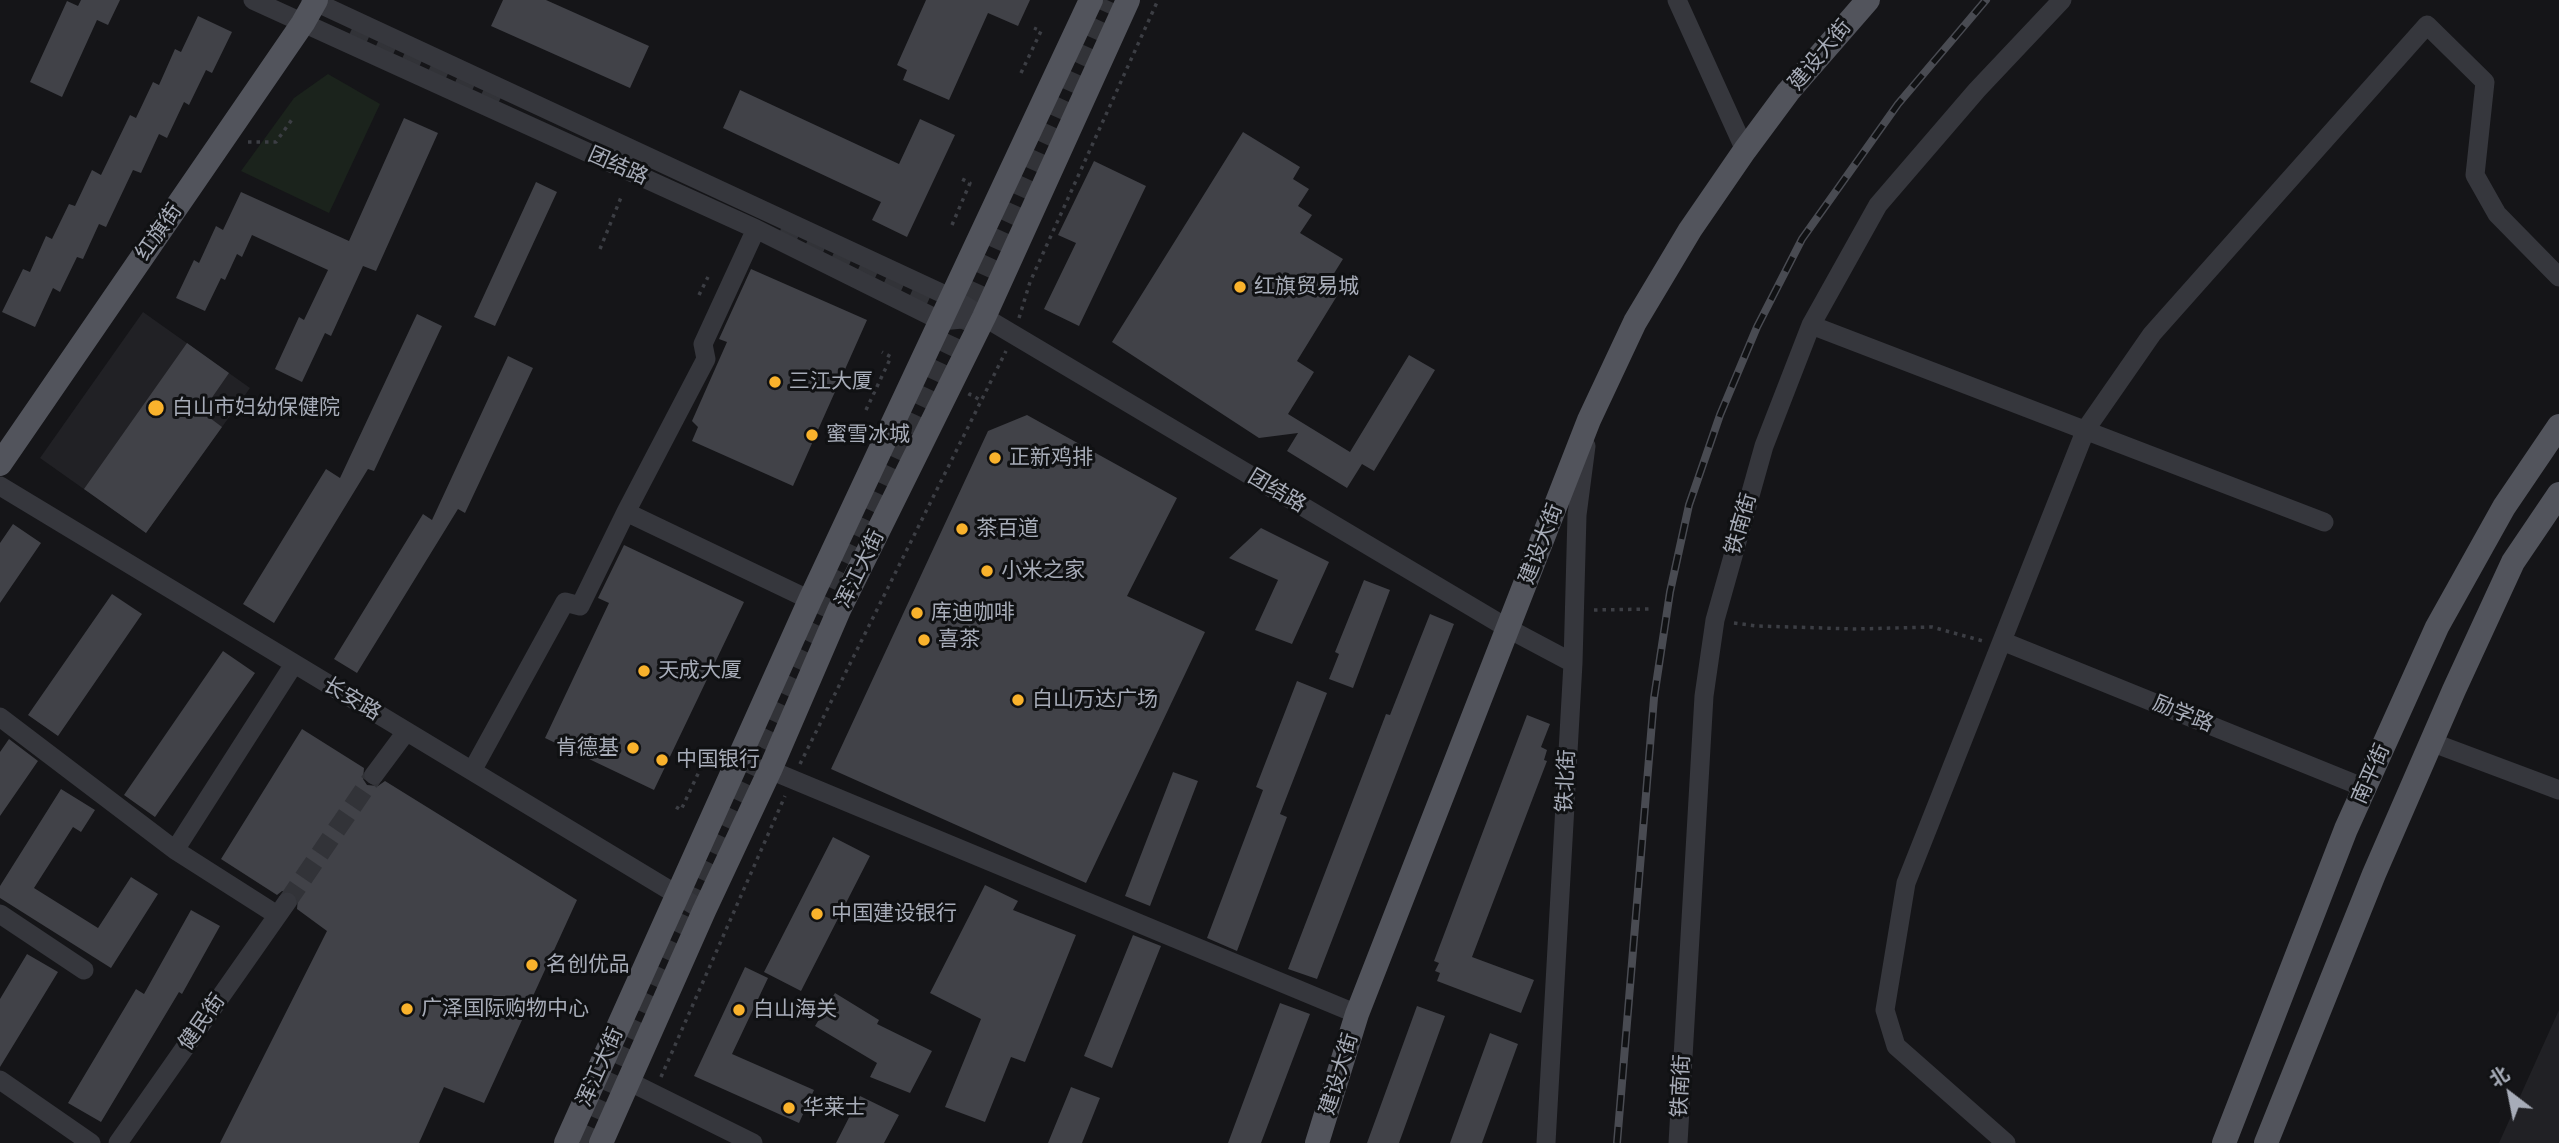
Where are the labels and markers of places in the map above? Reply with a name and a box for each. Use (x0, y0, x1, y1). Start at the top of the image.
place label: 红旗贸易城 (1254, 274, 1359, 300)
marker: 红旗贸易城 (1232, 279, 1248, 295)
place label: 三江大厦 (789, 369, 873, 395)
marker: 三江大厦 (767, 374, 783, 390)
place label: 白山市妇幼保健院 (172, 395, 340, 421)
marker: 白山市妇幼保健院 (146, 398, 166, 418)
place label: 蜜雪冰城 (826, 422, 910, 448)
marker: 蜜雪冰城 (804, 427, 820, 443)
place label: 正新鸡排 (1009, 445, 1093, 471)
marker: 正新鸡排 (987, 450, 1003, 466)
place label: 茶百道 (976, 516, 1039, 542)
marker: 茶百道 (954, 521, 970, 537)
place label: 小米之家 (1001, 558, 1085, 584)
marker: 小米之家 (979, 563, 995, 579)
place label: 库迪咖啡 (931, 600, 1015, 626)
marker: 库迪咖啡 (909, 605, 925, 621)
place label: 喜茶 (938, 627, 980, 653)
marker: 喜茶 (916, 632, 932, 648)
place label: 天成大厦 (658, 658, 742, 684)
marker: 天成大厦 (636, 663, 652, 679)
place label: 白山万达广场 (1032, 687, 1158, 713)
marker: 白山万达广场 (1010, 692, 1026, 708)
place label: 肯德基 (556, 735, 619, 761)
marker: 肯德基 (625, 740, 641, 756)
place label: 中国银行 (676, 747, 760, 773)
marker: 中国银行 (654, 752, 670, 768)
place label: 中国建设银行 (831, 901, 957, 927)
marker: 中国建设银行 (809, 906, 825, 922)
place label: 名创优品 (546, 952, 630, 978)
marker: 名创优品 (524, 957, 540, 973)
place label: 广泽国际购物中心 (421, 996, 589, 1022)
place label: 白山海关 (753, 997, 837, 1023)
marker: 广泽国际购物中心 (399, 1001, 415, 1017)
marker: 白山海关 (731, 1002, 747, 1018)
place label: 华莱士 (803, 1095, 866, 1121)
marker: 华莱士 (781, 1100, 797, 1116)

